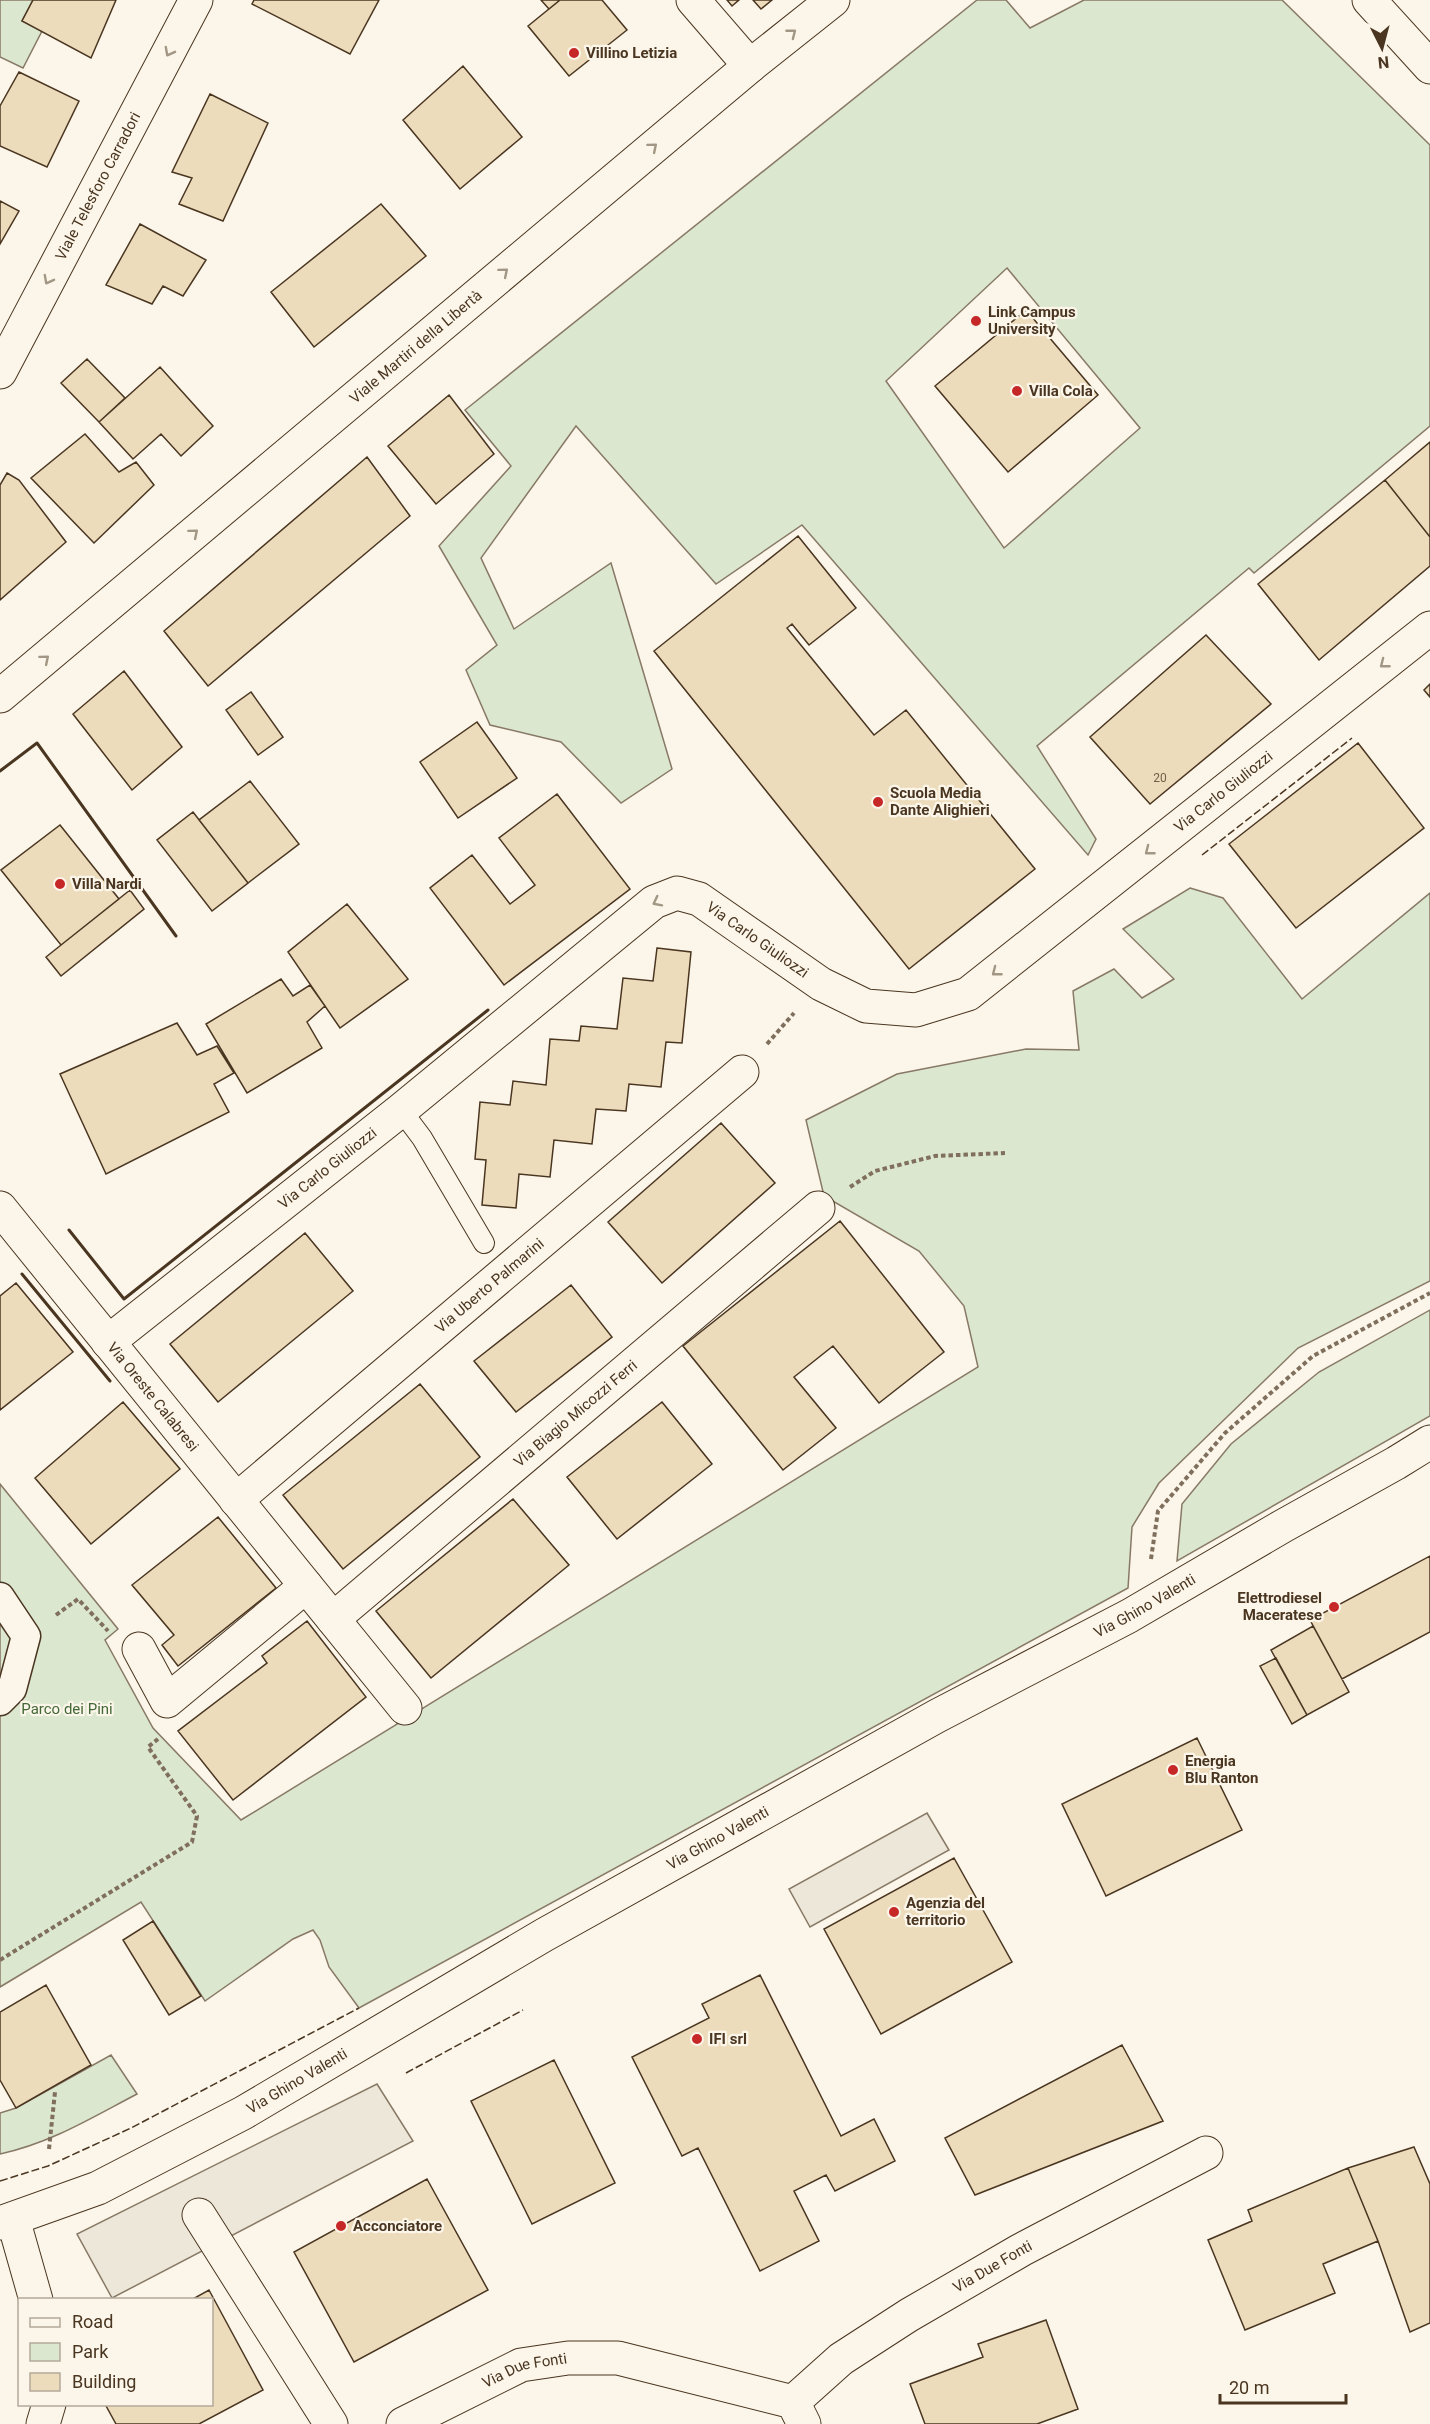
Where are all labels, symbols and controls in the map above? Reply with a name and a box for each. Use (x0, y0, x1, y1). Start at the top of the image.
north arrow (1352, 18, 1412, 78)
one-way arrow (785, 29, 796, 40)
place label: Villino Letizia (586, 44, 677, 62)
one-way arrow (164, 45, 176, 56)
marker: Villino Letizia (567, 46, 581, 60)
text: N (1377, 52, 1390, 72)
street label: Viale Telesforo Carradori (52, 109, 144, 263)
one-way arrow (646, 143, 657, 154)
one-way arrow (497, 269, 508, 280)
one-way arrow (44, 274, 56, 285)
street label: Viale Martiri della Libertà (346, 286, 485, 407)
place label: Link Campus University (988, 303, 1076, 338)
marker: Link Campus University (969, 314, 983, 328)
place label: Villa Cola (1029, 382, 1093, 400)
marker: Villa Cola (1010, 384, 1024, 398)
one-way arrow (187, 529, 198, 540)
one-way arrow (38, 655, 49, 666)
one-way arrow (1380, 657, 1391, 668)
street label: Via Carlo Giuliozzi (1171, 747, 1276, 836)
house number: 20 (1153, 771, 1167, 785)
place label: Scuola Media Dante Alighieri (890, 784, 990, 819)
marker: Scuola Media Dante Alighieri (871, 795, 885, 809)
one-way arrow (1145, 843, 1156, 854)
place label: Villa Nardi (72, 875, 142, 893)
marker: Villa Nardi (53, 877, 67, 891)
one-way arrow (653, 895, 664, 907)
street label: Via Carlo Giuliozzi (703, 898, 812, 982)
one-way arrow (992, 964, 1003, 975)
street label: Via Carlo Giuliozzi (275, 1124, 380, 1213)
street label: Via Uberto Palmarini (431, 1234, 548, 1337)
street label: Via Oreste Calabresi (103, 1339, 203, 1455)
street label: Via Biagio Micozzi Ferri (510, 1356, 641, 1471)
street label: Via Ghino Valenti (1091, 1570, 1199, 1642)
place label: Elettrodiesel Maceratese (1237, 1589, 1322, 1624)
marker: Elettrodiesel Maceratese (1327, 1600, 1341, 1614)
park label: Parco dei Pini (21, 1700, 113, 1718)
place label: Energia Blu Ranton (1185, 1752, 1258, 1787)
marker: Energia Blu Ranton (1166, 1763, 1180, 1777)
street label: Via Ghino Valenti (664, 1803, 772, 1874)
place label: Agenzia del territorio (906, 1894, 985, 1929)
marker: Agenzia del territorio (887, 1905, 901, 1919)
place label: IFI srl (709, 2030, 747, 2048)
marker: IFI srl (690, 2032, 704, 2046)
street label: Via Ghino Valenti (243, 2044, 350, 2118)
place label: Acconciatore (353, 2217, 442, 2235)
marker: Acconciatore (334, 2219, 348, 2233)
street label: Via Due Fonti (950, 2237, 1035, 2297)
legend (18, 2298, 213, 2406)
text: Road (72, 2311, 113, 2332)
text: Park (72, 2341, 109, 2362)
street label: Via Due Fonti (479, 2349, 568, 2392)
scale bar (1220, 2367, 1346, 2405)
text: Building (72, 2371, 136, 2392)
text: 20 m (1229, 2377, 1269, 2398)

